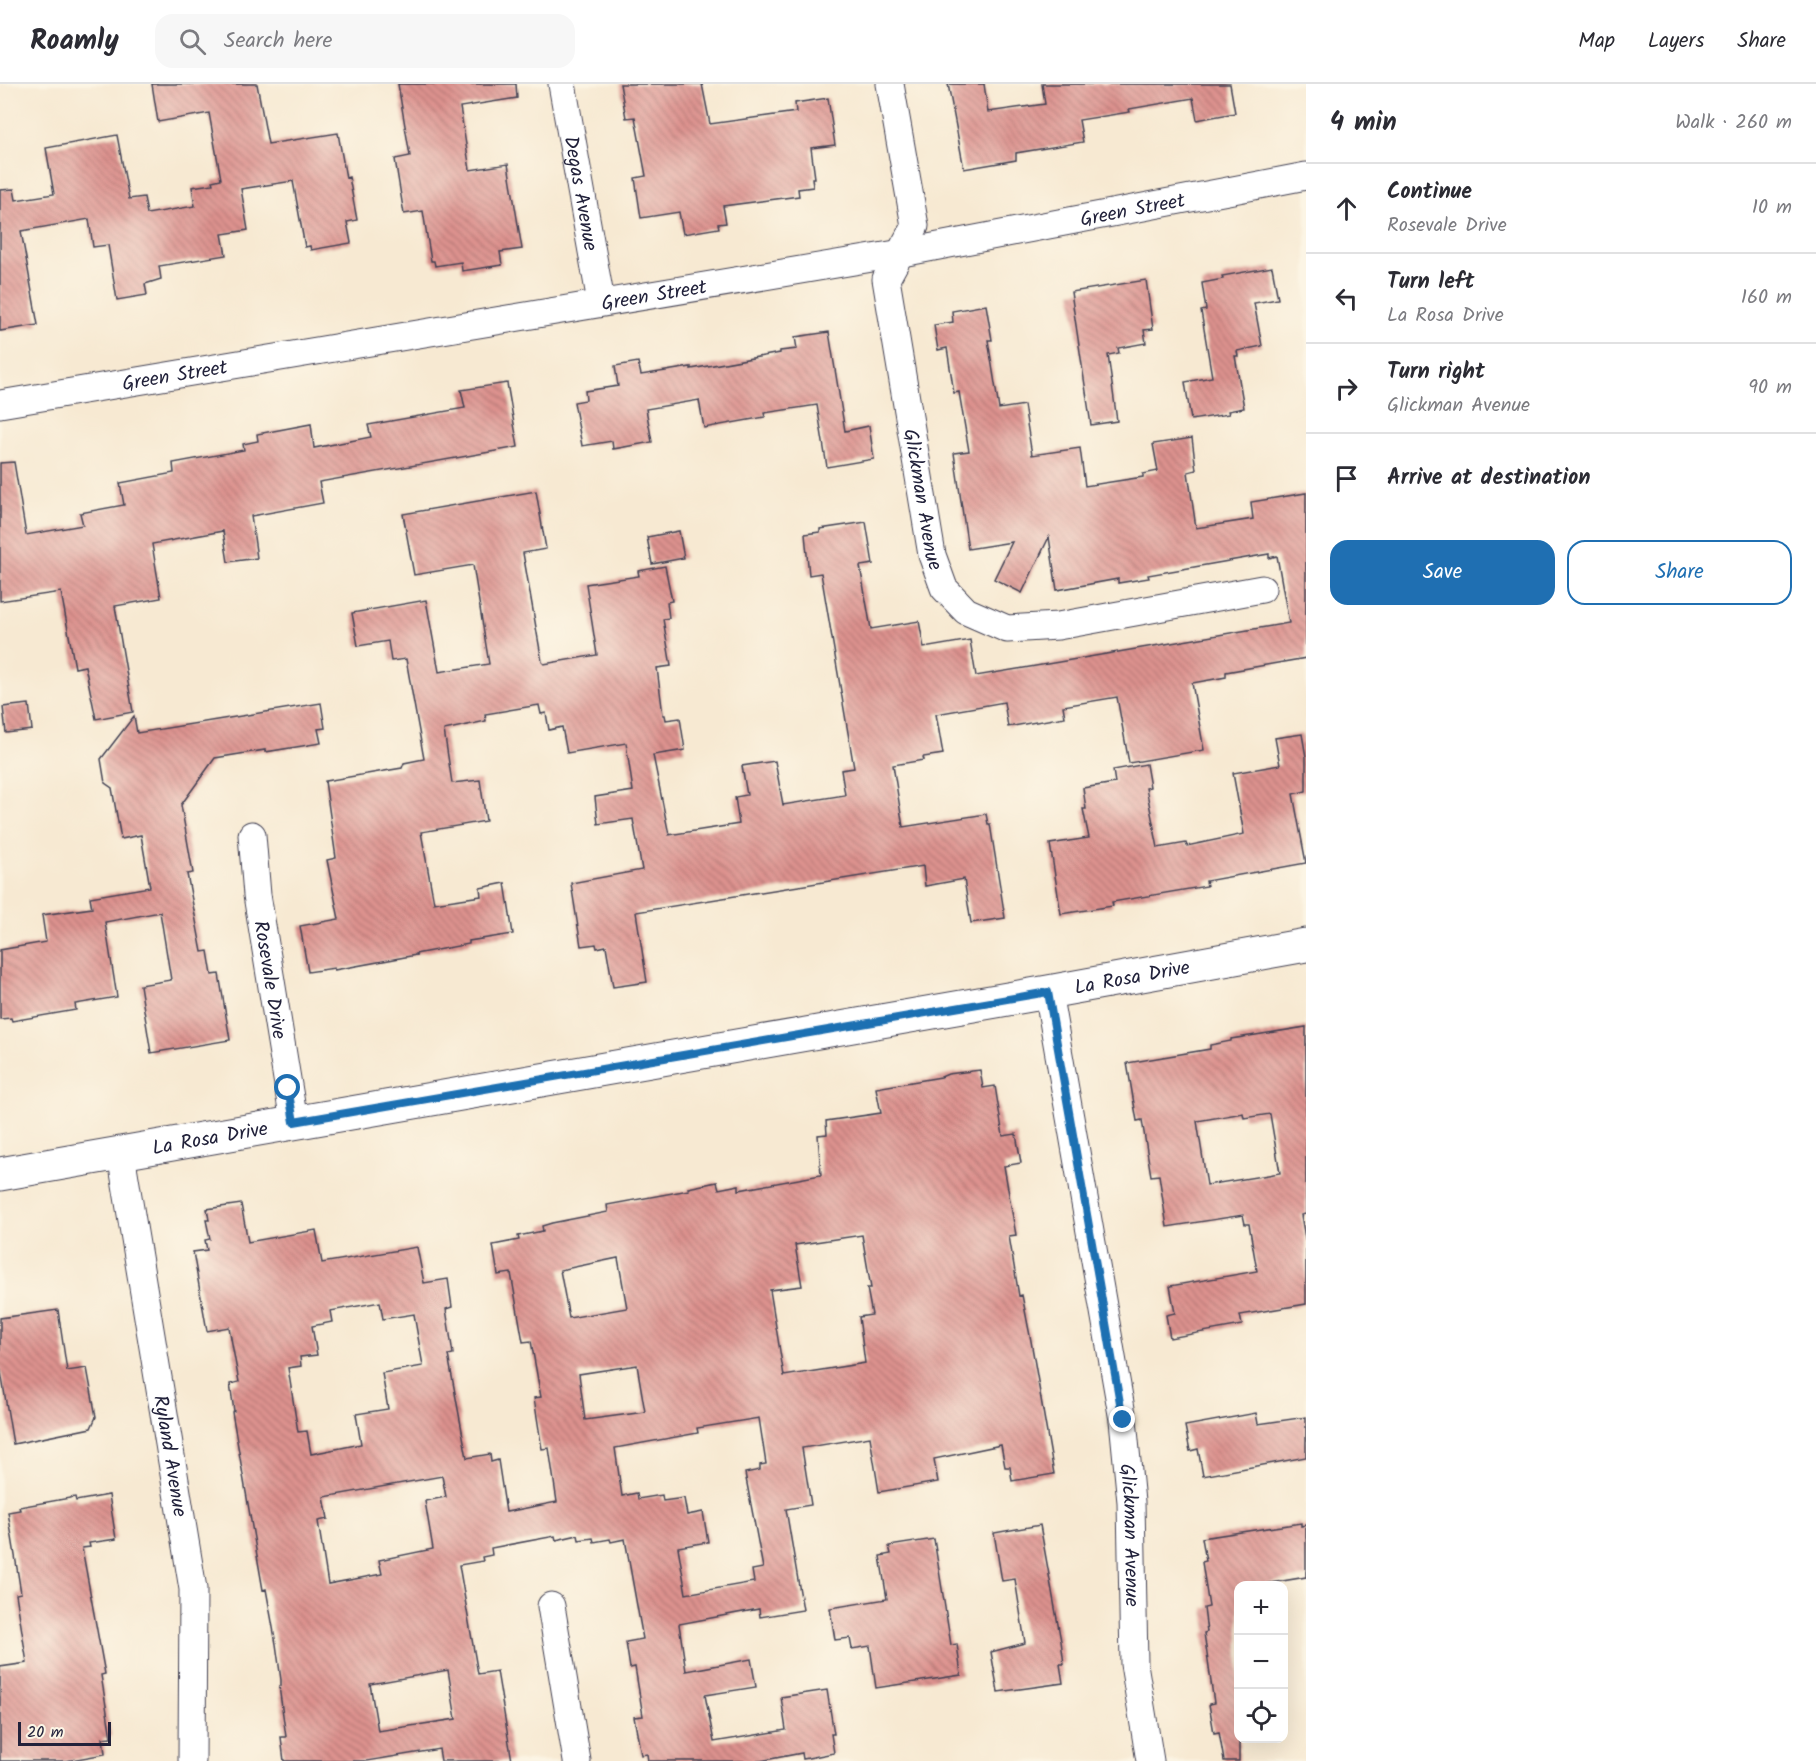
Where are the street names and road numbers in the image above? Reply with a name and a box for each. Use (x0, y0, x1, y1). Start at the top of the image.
street label: Degas Avenue (554, 134, 606, 254)
street label: Green Street (1077, 185, 1188, 237)
street label: Green Street (599, 272, 710, 321)
street label: Green Street (120, 352, 230, 401)
street label: Glickman Avenue (893, 426, 950, 575)
street label: Rosevale Drive (243, 918, 294, 1042)
street label: La Rosa Drive (1072, 952, 1193, 1005)
street label: La Rosa Drive (150, 1114, 270, 1165)
street label: Ryland Avenue (143, 1393, 195, 1519)
street label: Glickman Avenue (1109, 1462, 1147, 1607)

